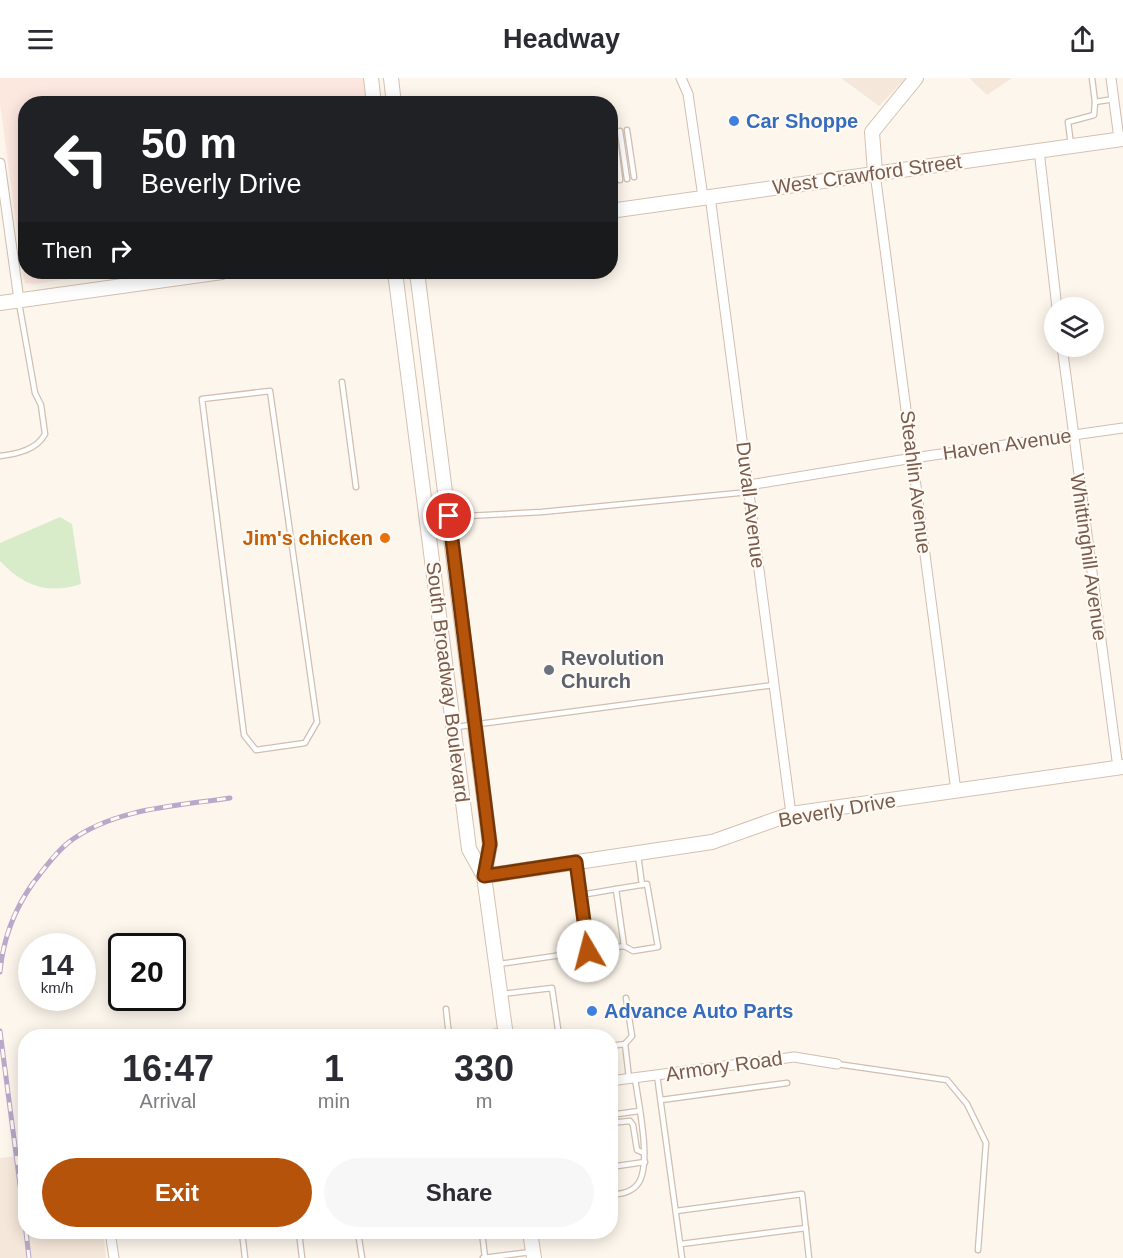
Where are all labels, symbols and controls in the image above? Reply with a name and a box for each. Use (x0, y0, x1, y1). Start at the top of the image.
icon: menu (24, 23, 57, 56)
icon: share (1066, 23, 1099, 56)
text: Headway (503, 24, 620, 54)
place label: Car Shoppe (746, 110, 858, 132)
marker: Car Shoppe (727, 114, 741, 128)
icon: left (42, 120, 120, 198)
text: 50 m (141, 120, 237, 167)
street label: West Crawford Street (771, 150, 963, 198)
text: Beverly Drive (141, 169, 302, 199)
icon: right (104, 234, 137, 267)
text: Then (42, 238, 92, 263)
map controls (1044, 297, 1104, 357)
button: layers (1044, 297, 1104, 357)
street label: Steahlin Avenue (896, 409, 936, 555)
street label: Haven Avenue (941, 424, 1073, 464)
street label: Duvall Avenue (732, 440, 770, 570)
street label: Whittinghill Avenue (1066, 472, 1112, 642)
pin (423, 490, 474, 541)
icon: arrive (432, 499, 465, 532)
place label: Jim's chicken (243, 527, 373, 549)
marker: Jim's chicken (378, 531, 392, 545)
street label: South Broadway Boulevard (422, 560, 474, 804)
place label: Revolution Church (561, 647, 664, 692)
marker: Revolution Church (542, 663, 556, 677)
street label: Beverly Drive (777, 789, 897, 831)
position arrow (556, 919, 620, 983)
speed limit sign: 20 (108, 933, 186, 1011)
text: 14 (40, 948, 74, 981)
text: km/h (41, 979, 73, 996)
place label: Advance Auto Parts (604, 1000, 793, 1022)
marker: Advance Auto Parts (585, 1004, 599, 1018)
street label: Armory Road (664, 1047, 784, 1085)
text: 16:47 (122, 1048, 214, 1089)
text: 1 (324, 1048, 344, 1089)
text: 330 (454, 1048, 514, 1089)
text: Arrival (140, 1090, 196, 1112)
text: min (318, 1090, 350, 1112)
text: m (476, 1090, 492, 1112)
button: Exit (42, 1158, 312, 1227)
button: Share (324, 1158, 594, 1227)

